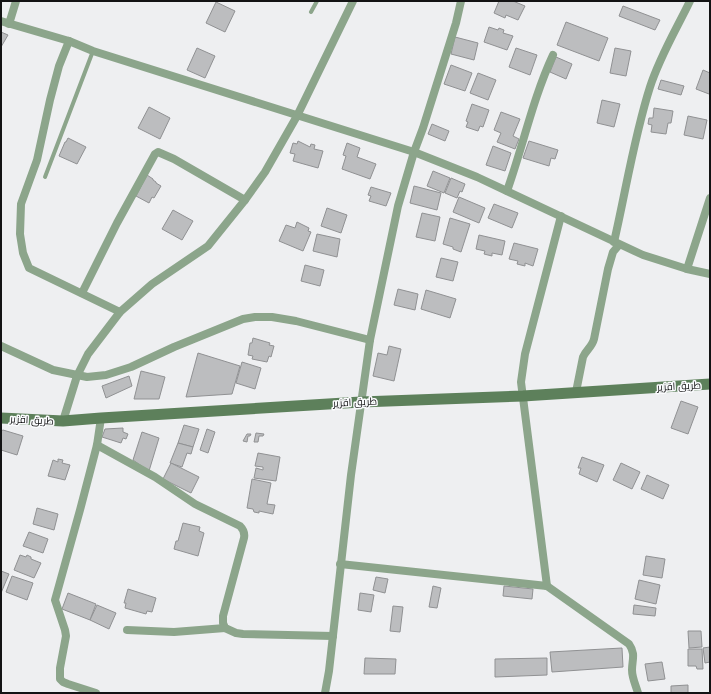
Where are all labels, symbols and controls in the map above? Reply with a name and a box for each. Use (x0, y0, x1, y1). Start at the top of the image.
street label: طريق اقزير (656, 379, 701, 394)
street label: طريق اقزير (332, 395, 377, 410)
street label: طريق اقزير (9, 413, 54, 428)

